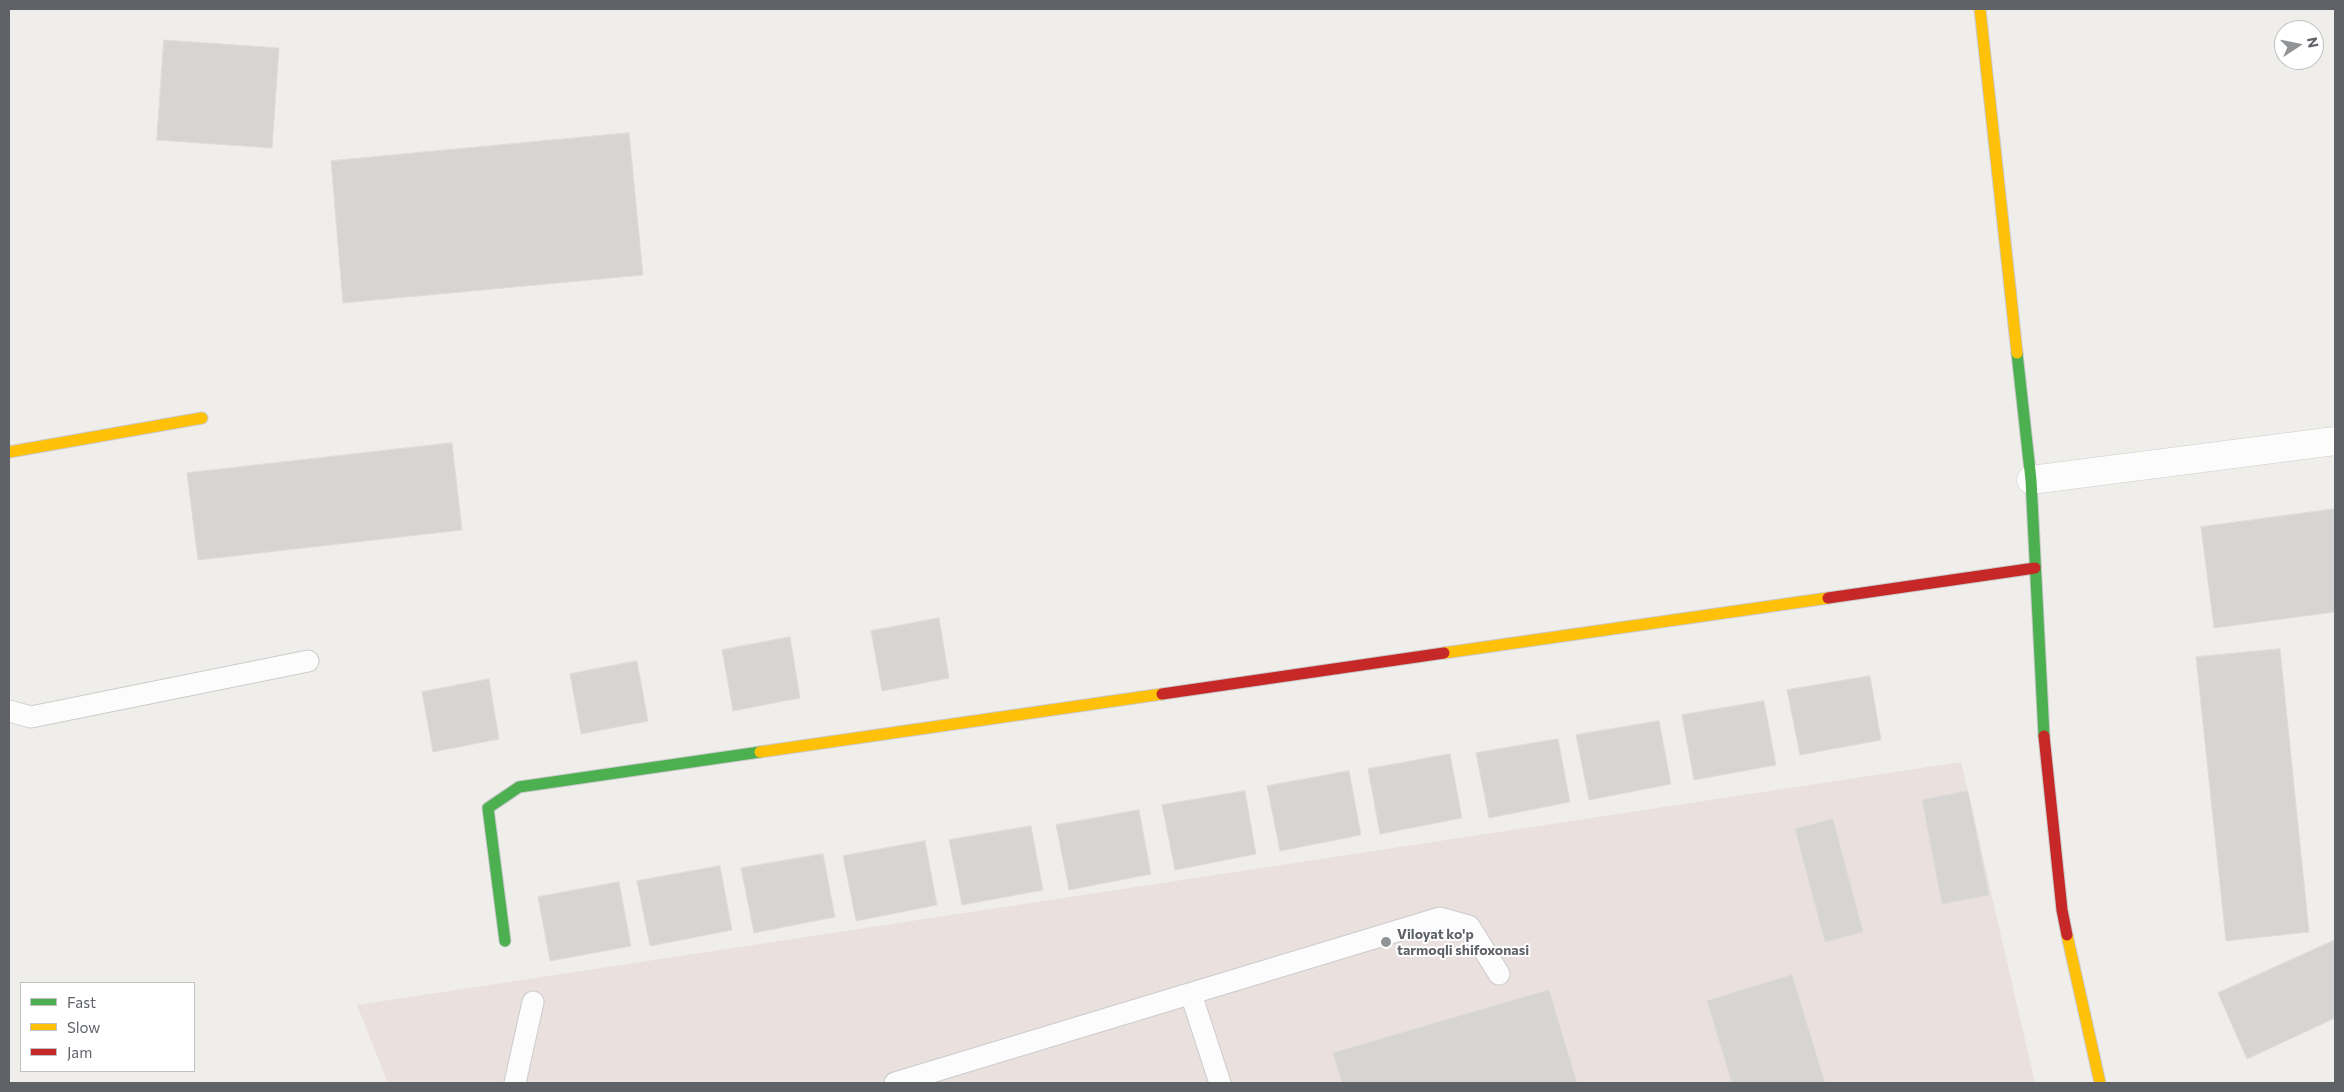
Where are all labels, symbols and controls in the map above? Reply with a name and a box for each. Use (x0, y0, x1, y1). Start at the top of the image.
north arrow (2274, 20, 2324, 70)
text: N (2304, 35, 2323, 49)
place label: Viloyat ko'p tarmoqli shifoxonasi (1397, 926, 1529, 959)
marker: Viloyat ko'p tarmoqli shifoxonasi (1379, 935, 1393, 949)
legend (20, 982, 195, 1072)
text: Fast (67, 993, 96, 1011)
text: Slow (67, 1018, 100, 1036)
text: Jam (67, 1043, 92, 1061)

